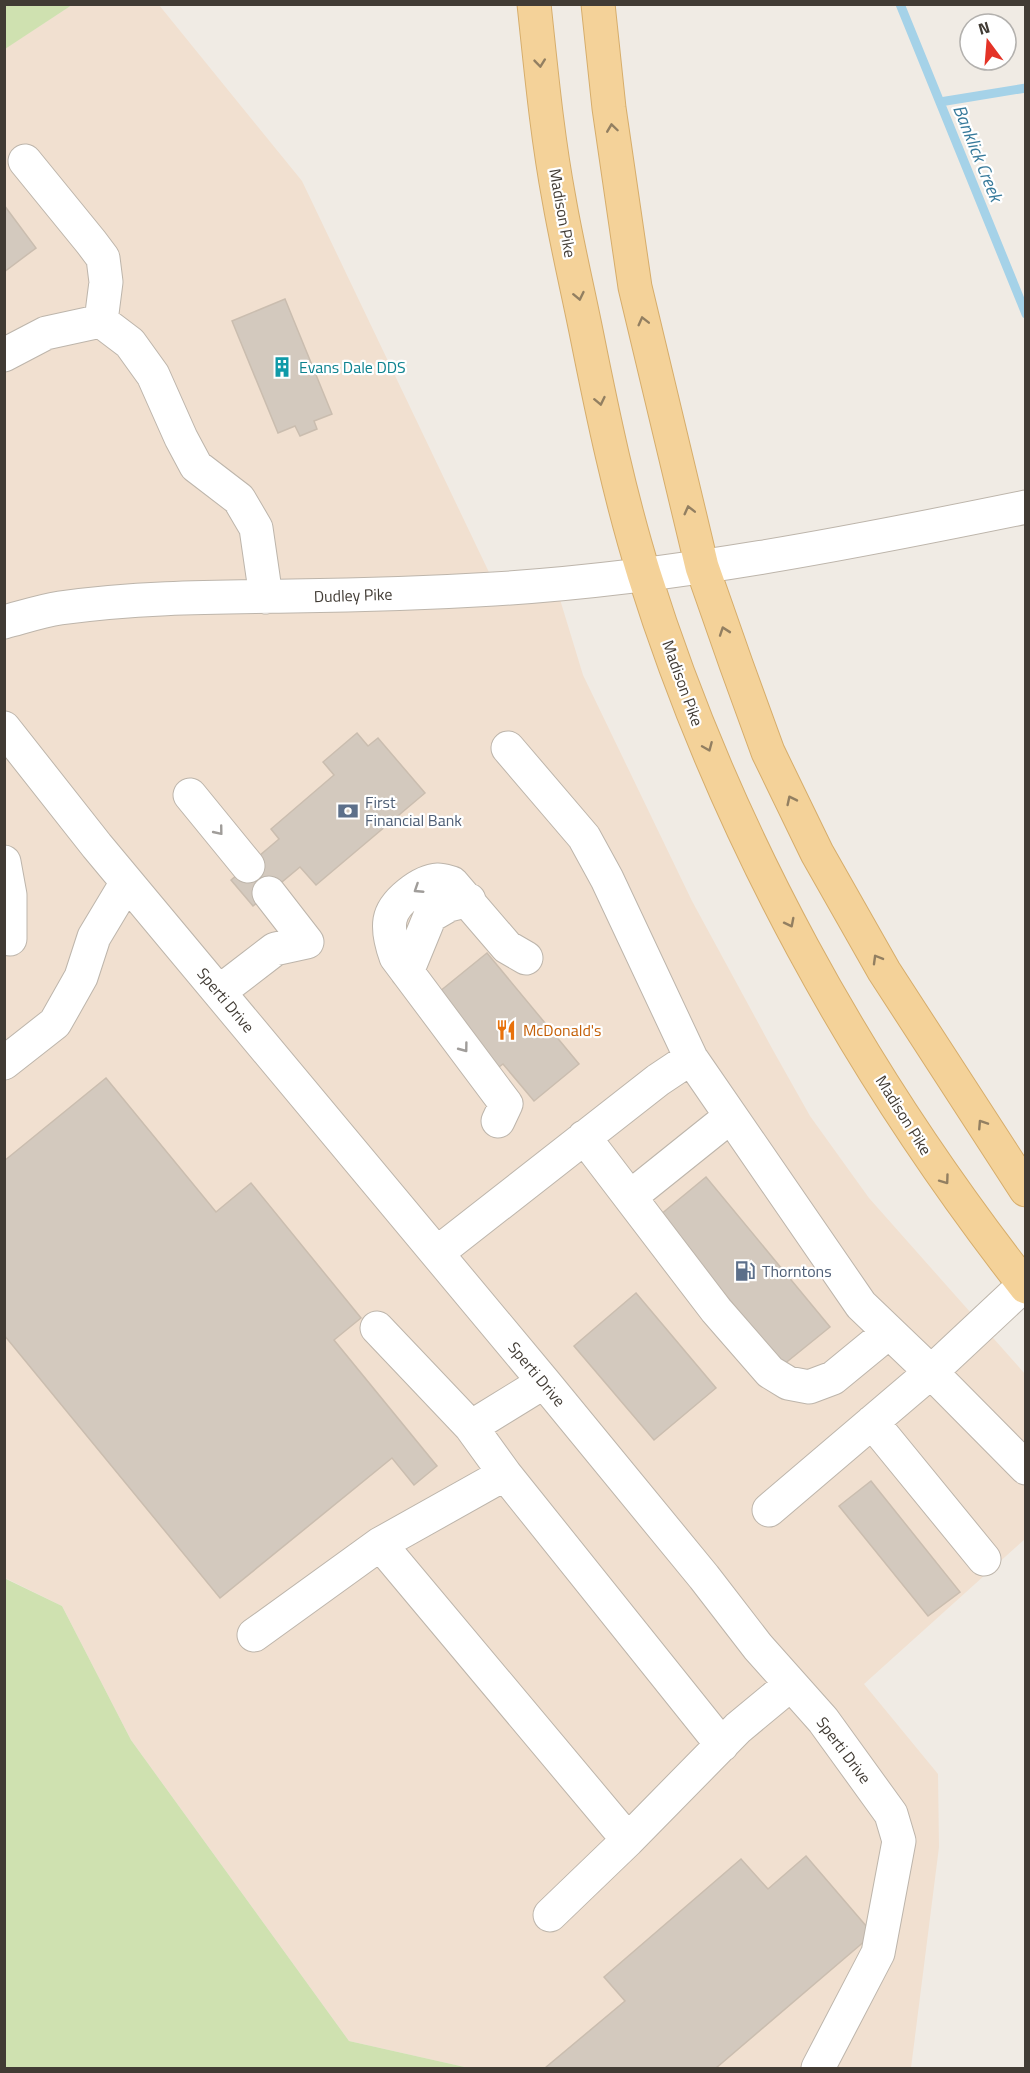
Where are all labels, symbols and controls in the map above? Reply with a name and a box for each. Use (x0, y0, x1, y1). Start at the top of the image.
north arrow (958, 12, 1018, 72)
text: N (975, 15, 993, 41)
one-way arrow (533, 58, 546, 67)
water label: Banklick Creek (946, 100, 1010, 207)
one-way arrow (607, 124, 619, 133)
street label: Madison Pike (543, 167, 583, 259)
one-way arrow (572, 291, 585, 301)
one-way arrow (637, 316, 650, 326)
building icon: Evans Dale DDS (270, 355, 294, 379)
place label: Evans Dale DDS (299, 355, 406, 379)
one-way arrow (593, 395, 606, 405)
one-way arrow (683, 505, 696, 515)
street label: Dudley Pike (313, 582, 393, 608)
one-way arrow (719, 626, 732, 637)
street label: Madison Pike (656, 637, 710, 729)
one-way arrow (701, 741, 713, 752)
place label: First Financial Bank (365, 790, 462, 832)
one-way arrow (787, 796, 799, 807)
bank icon: First Financial Bank (336, 799, 360, 823)
one-way arrow (211, 824, 222, 835)
one-way arrow (414, 882, 425, 893)
one-way arrow (783, 917, 794, 928)
one-way arrow (873, 955, 885, 965)
street label: Sperti Drive (192, 962, 260, 1038)
restaurant icon: McDonald's (494, 1018, 518, 1042)
place label: McDonald's (523, 1018, 602, 1042)
one-way arrow (457, 1041, 468, 1052)
street label: Madison Pike (870, 1070, 938, 1160)
one-way arrow (979, 1119, 990, 1130)
one-way arrow (938, 1173, 949, 1184)
fuel station icon: Thorntons (733, 1259, 757, 1283)
place label: Thorntons (762, 1259, 832, 1283)
street label: Sperti Drive (503, 1336, 571, 1412)
street label: Sperti Drive (811, 1711, 877, 1789)

